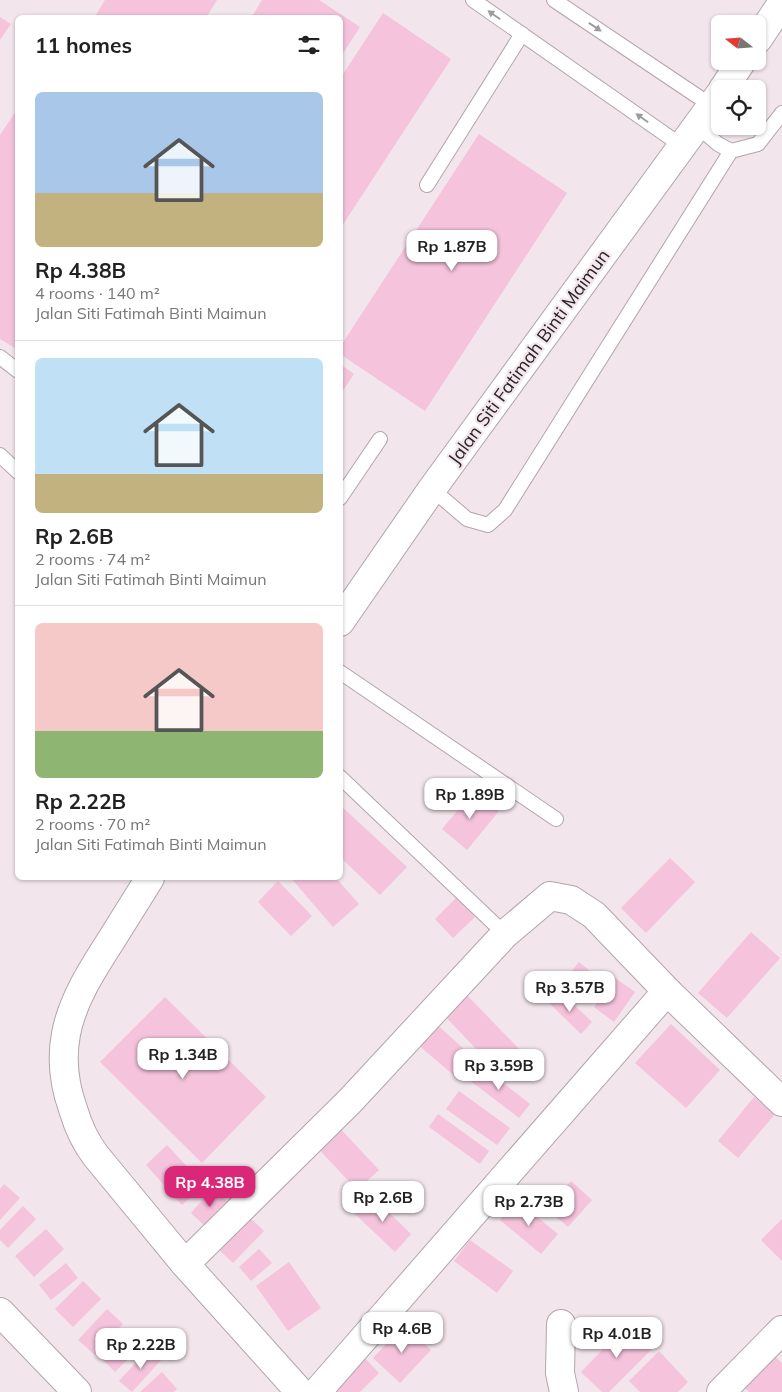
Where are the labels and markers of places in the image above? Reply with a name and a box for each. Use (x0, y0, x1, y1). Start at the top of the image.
pin: Rp 1.87B (400, 230, 504, 272)
pin: Rp 1.89B (418, 778, 522, 820)
pin: Rp 3.57B (518, 970, 622, 1013)
pin: Rp 1.34B (131, 1038, 235, 1080)
pin: Rp 3.59B (447, 1048, 551, 1091)
pin: Rp 4.38B (158, 1166, 262, 1208)
pin: Rp 2.6B (337, 1180, 429, 1223)
pin: Rp 2.73B (477, 1184, 581, 1227)
pin: Rp 4.6B (356, 1312, 448, 1354)
pin: Rp 4.01B (565, 1316, 669, 1359)
pin: Rp 2.22B (89, 1328, 193, 1370)

